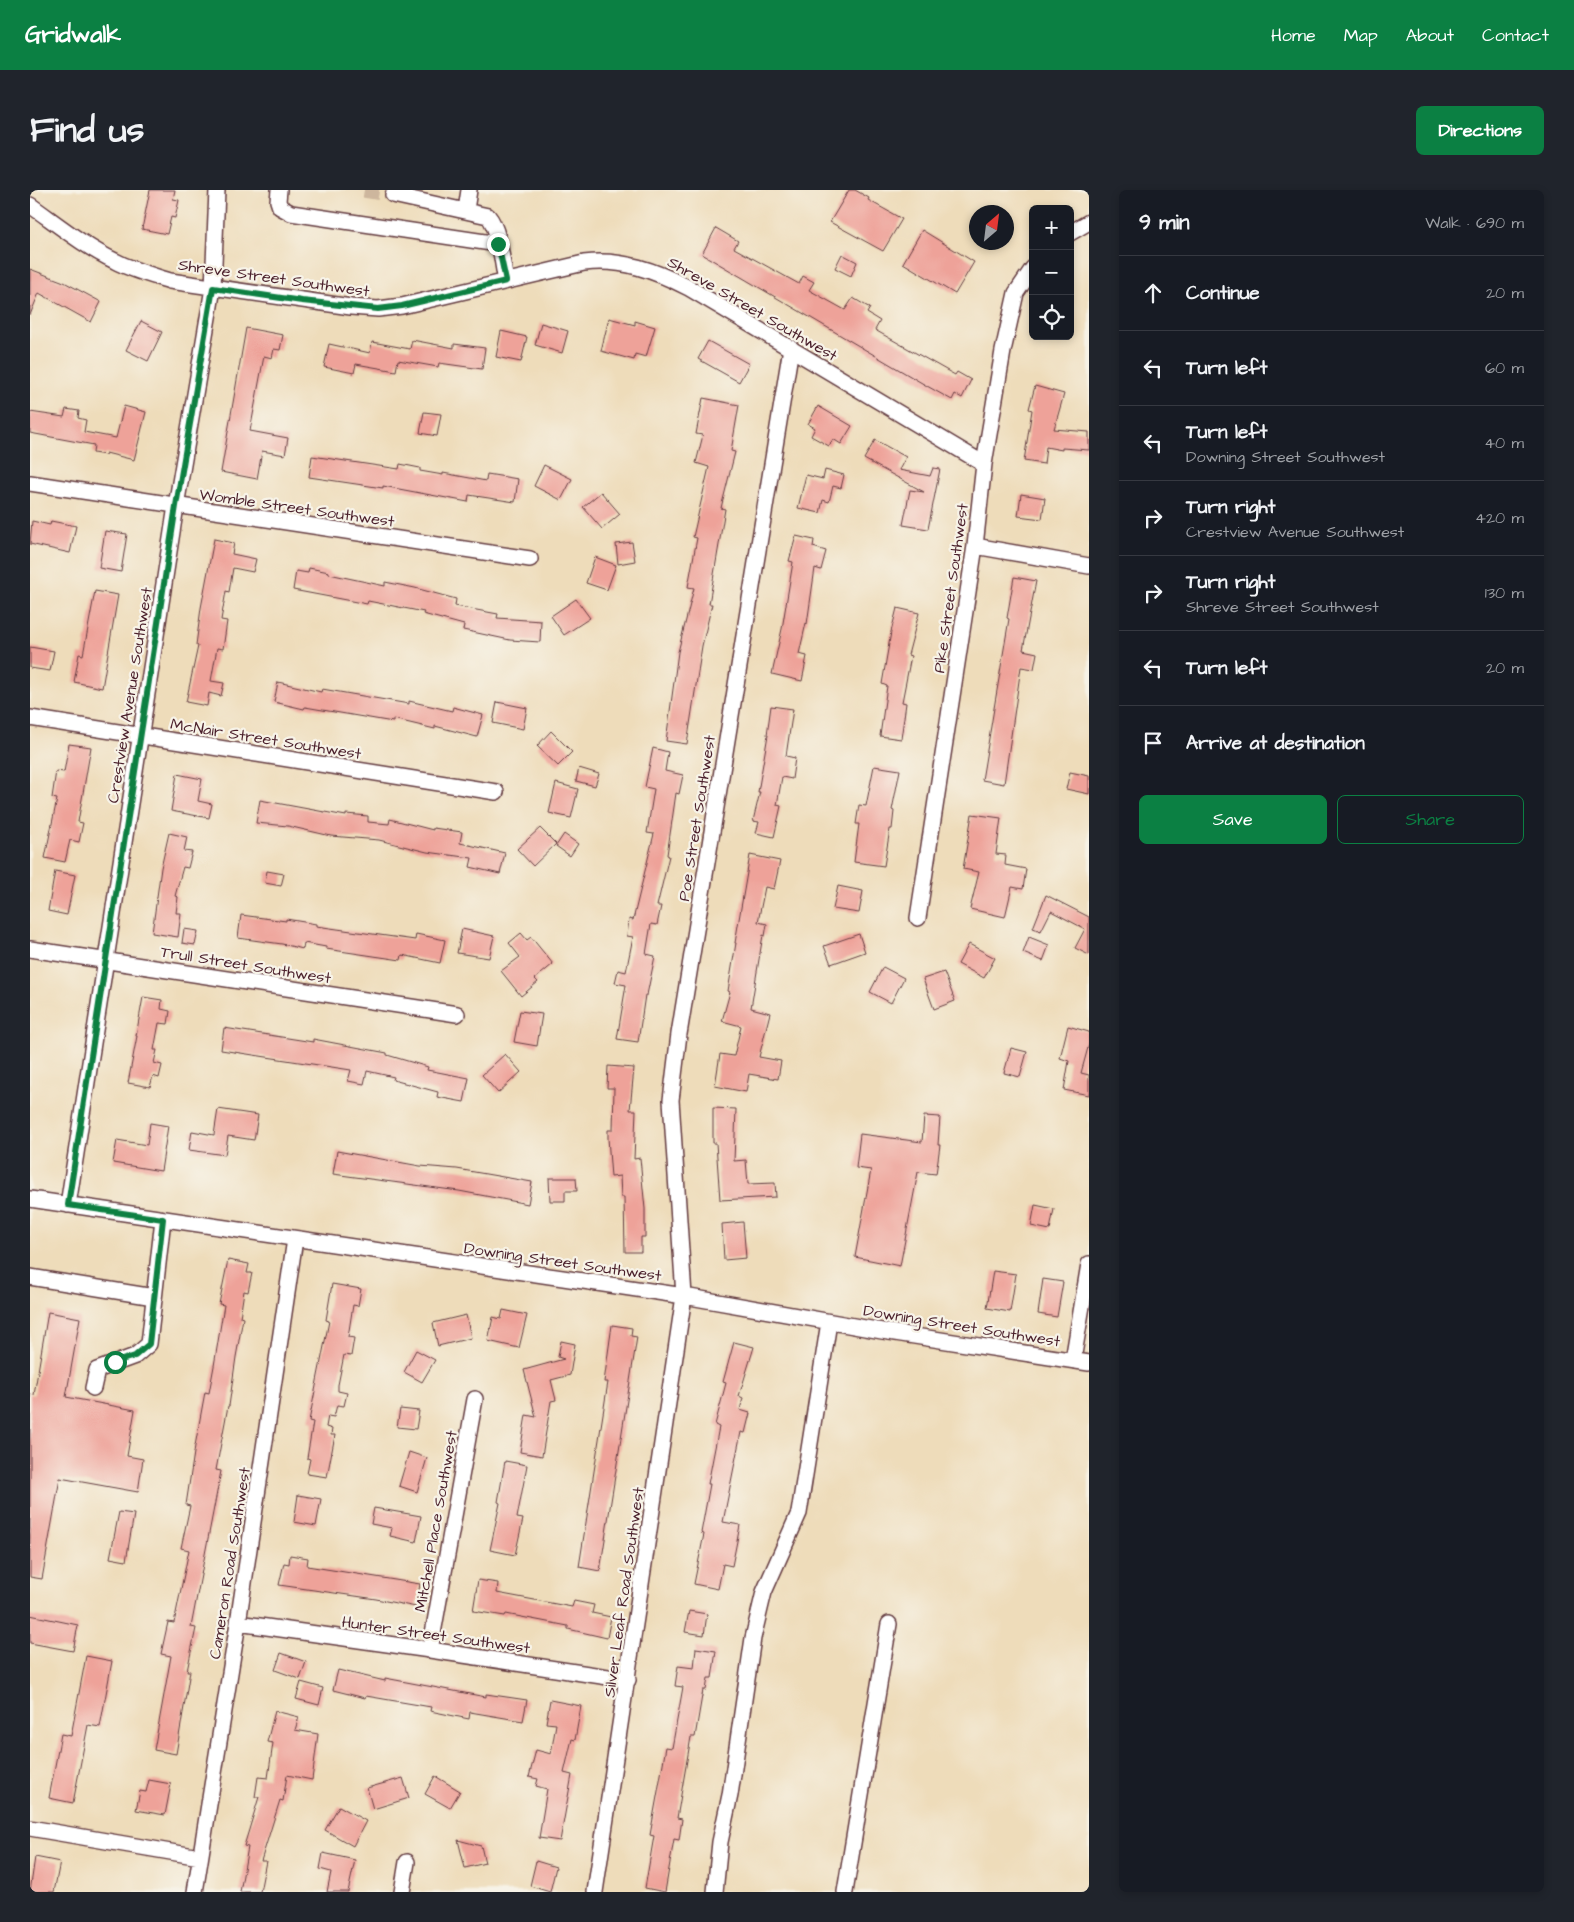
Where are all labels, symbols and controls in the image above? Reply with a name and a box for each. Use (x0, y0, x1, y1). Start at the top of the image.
text: Gridwalk (25, 18, 121, 52)
text: Home (1271, 23, 1316, 48)
text: Map (1344, 23, 1378, 48)
text: About (1406, 23, 1454, 48)
text: Contact (1482, 23, 1549, 48)
text: Find us (30, 106, 144, 155)
button: Directions (1416, 106, 1544, 155)
north arrow (969, 205, 1014, 250)
map controls (1029, 205, 1074, 340)
button: + (1029, 205, 1074, 250)
text: 9 min (1139, 208, 1189, 237)
text: Walk · 690 m (1425, 212, 1524, 234)
route end (487, 233, 510, 256)
button: − (1029, 250, 1074, 295)
street label: Shreve Street Southwest (664, 251, 842, 367)
street label: Shreve Street Southwest (177, 254, 371, 302)
icon: ahead (1139, 279, 1167, 307)
text: Continue (1186, 280, 1260, 307)
text: 20 m (1486, 282, 1524, 304)
button: locate (1029, 295, 1074, 340)
icon: left (1139, 354, 1167, 382)
text: Turn left (1186, 355, 1267, 382)
text: 60 m (1485, 357, 1524, 379)
text: Turn left (1186, 419, 1267, 446)
icon: left (1139, 429, 1167, 457)
text: 40 m (1484, 432, 1524, 454)
text: Downing Street Southwest (1186, 446, 1385, 468)
street label: Womble Street Southwest (198, 483, 396, 533)
text: Turn right (1186, 494, 1275, 521)
street label: Pike Street Southwest (928, 501, 974, 674)
icon: right (1139, 504, 1167, 532)
text: 420 m (1475, 507, 1524, 529)
text: Crestview Avenue Southwest (1186, 521, 1404, 543)
text: Turn right (1186, 569, 1275, 596)
icon: right (1139, 579, 1167, 607)
text: 130 m (1485, 582, 1524, 604)
street label: Crestview Avenue Southwest (102, 585, 158, 805)
text: Shreve Street Southwest (1186, 596, 1379, 618)
icon: left (1139, 654, 1167, 682)
text: Turn left (1186, 655, 1267, 682)
text: 20 m (1486, 657, 1524, 679)
street label: McNair Street Southwest (169, 713, 363, 765)
icon: arrive (1139, 729, 1167, 757)
text: Arrive at destination (1186, 730, 1365, 757)
street label: Poe Street Southwest (673, 733, 721, 903)
button: Save (1139, 795, 1327, 844)
button: Share (1337, 795, 1524, 844)
street label: Trull Street Southwest (159, 941, 333, 989)
street label: Downing Street Southwest (463, 1237, 663, 1288)
street label: Downing Street Southwest (862, 1300, 1062, 1353)
route start (104, 1351, 127, 1374)
street label: Mitchell Place Southwest (409, 1428, 463, 1614)
street label: Cameron Road Southwest (204, 1465, 256, 1661)
street label: Silver Leaf Road Southwest (598, 1485, 650, 1699)
street label: Hunter Street Southwest (340, 1611, 532, 1659)

